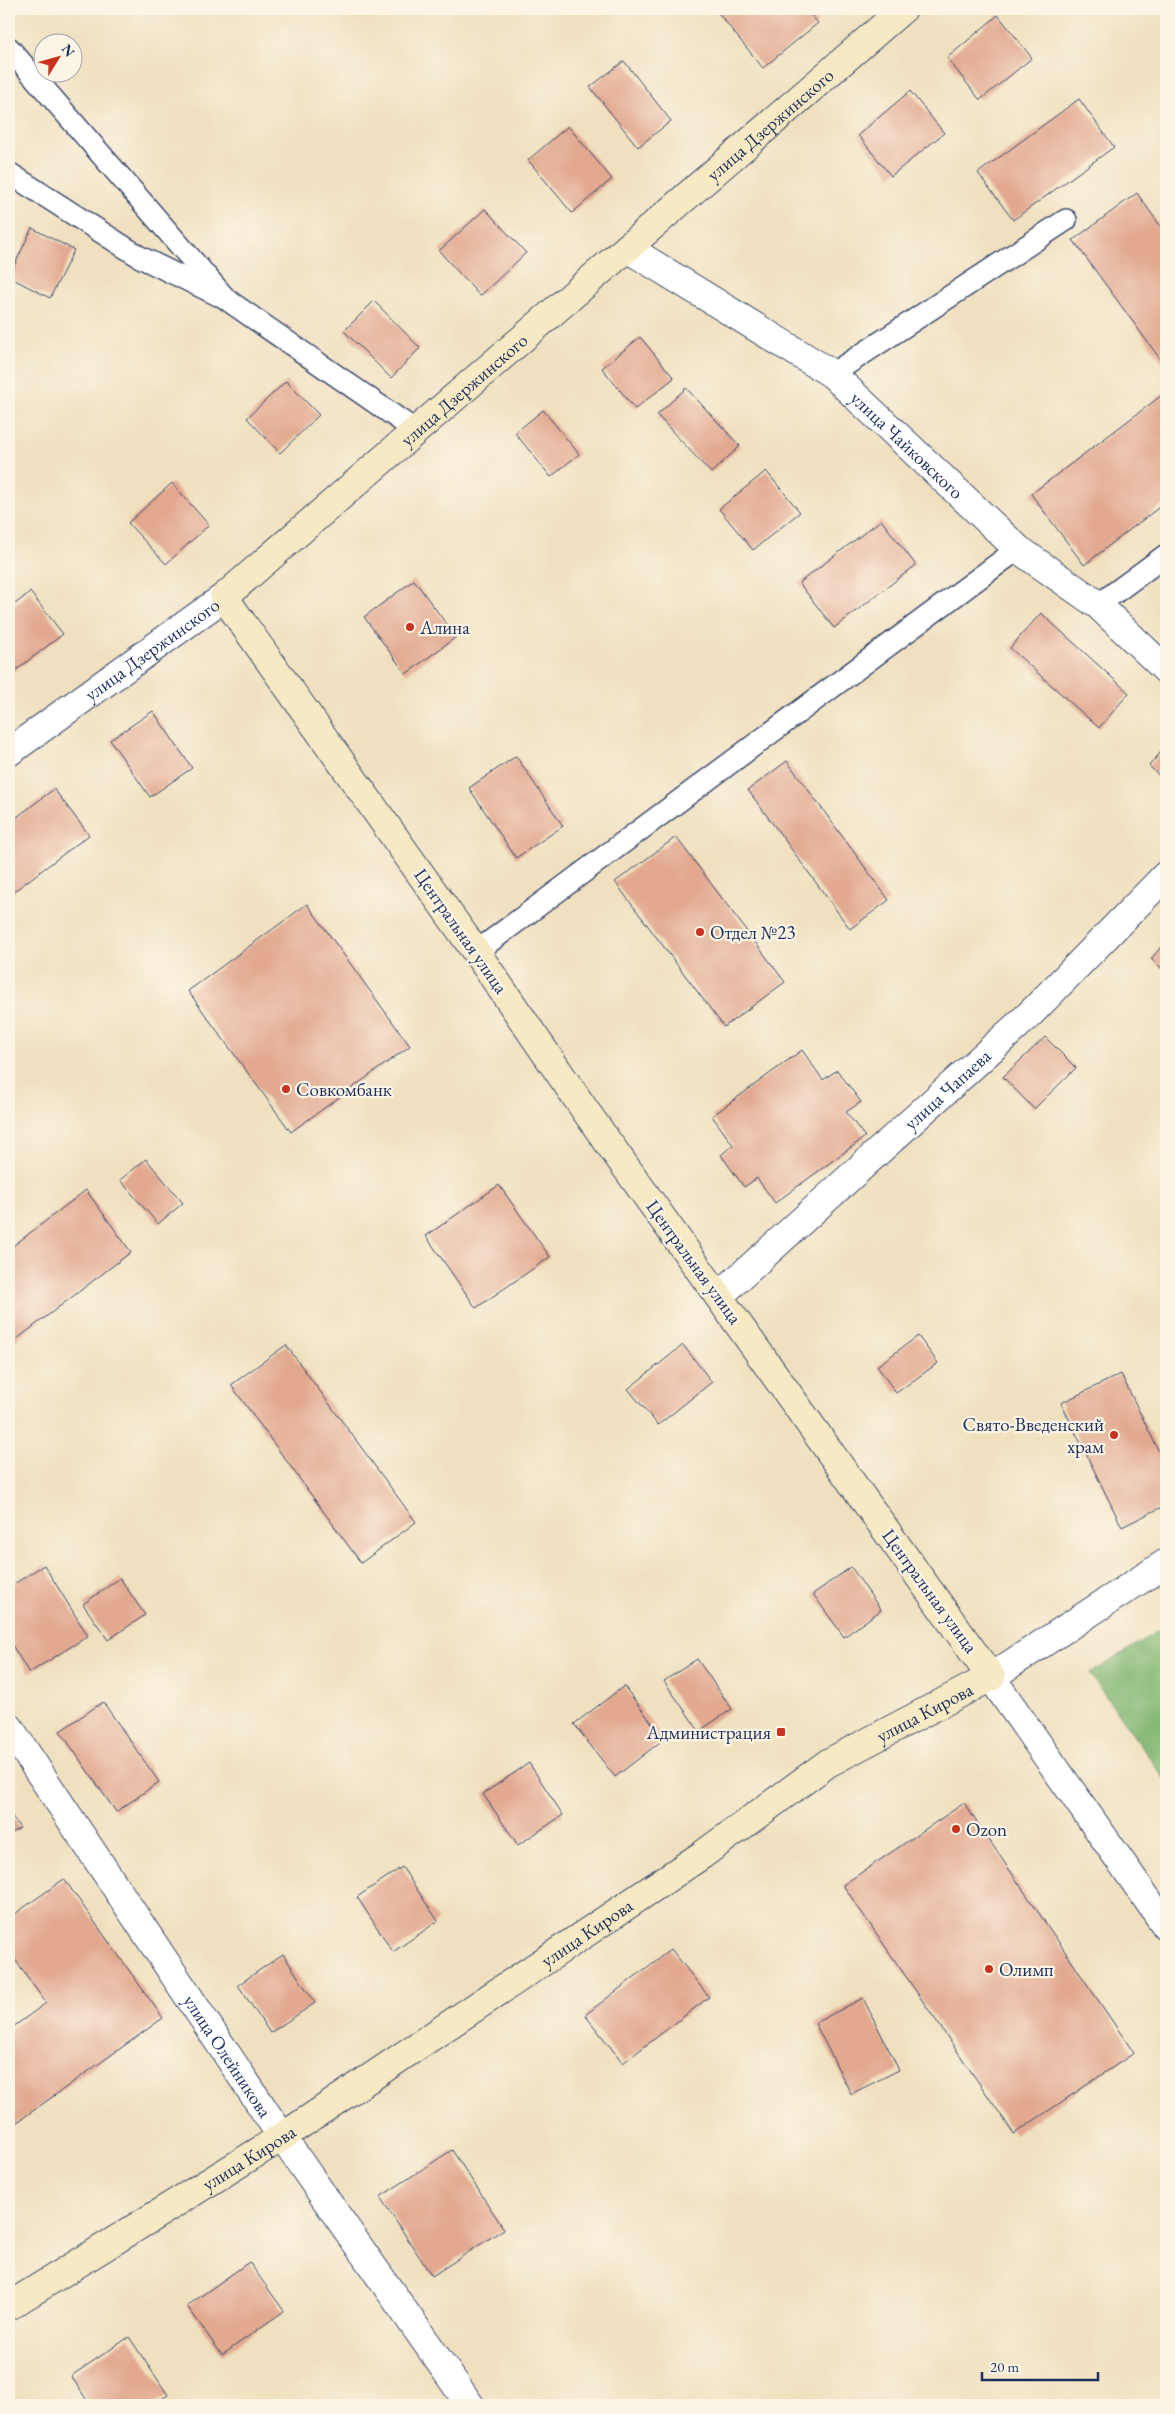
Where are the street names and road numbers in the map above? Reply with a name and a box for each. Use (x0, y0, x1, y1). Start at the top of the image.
street label: улица Дзержинского (701, 62, 839, 186)
street label: улица Дзержинского (395, 327, 533, 451)
street label: улица Чайковского (845, 385, 969, 504)
street label: улица Дзержинского (79, 592, 224, 706)
street label: Центральная улица (408, 863, 514, 999)
street label: улица Чапаева (898, 1043, 996, 1135)
street label: Центральная улица (641, 1195, 748, 1329)
street label: Центральная улица (877, 1524, 984, 1658)
street label: улица Кирова (872, 1676, 977, 1748)
street label: улица Кирова (536, 1892, 638, 1972)
street label: улица Олейникова (178, 1990, 278, 2122)
street label: улица Кирова (197, 2119, 301, 2196)

